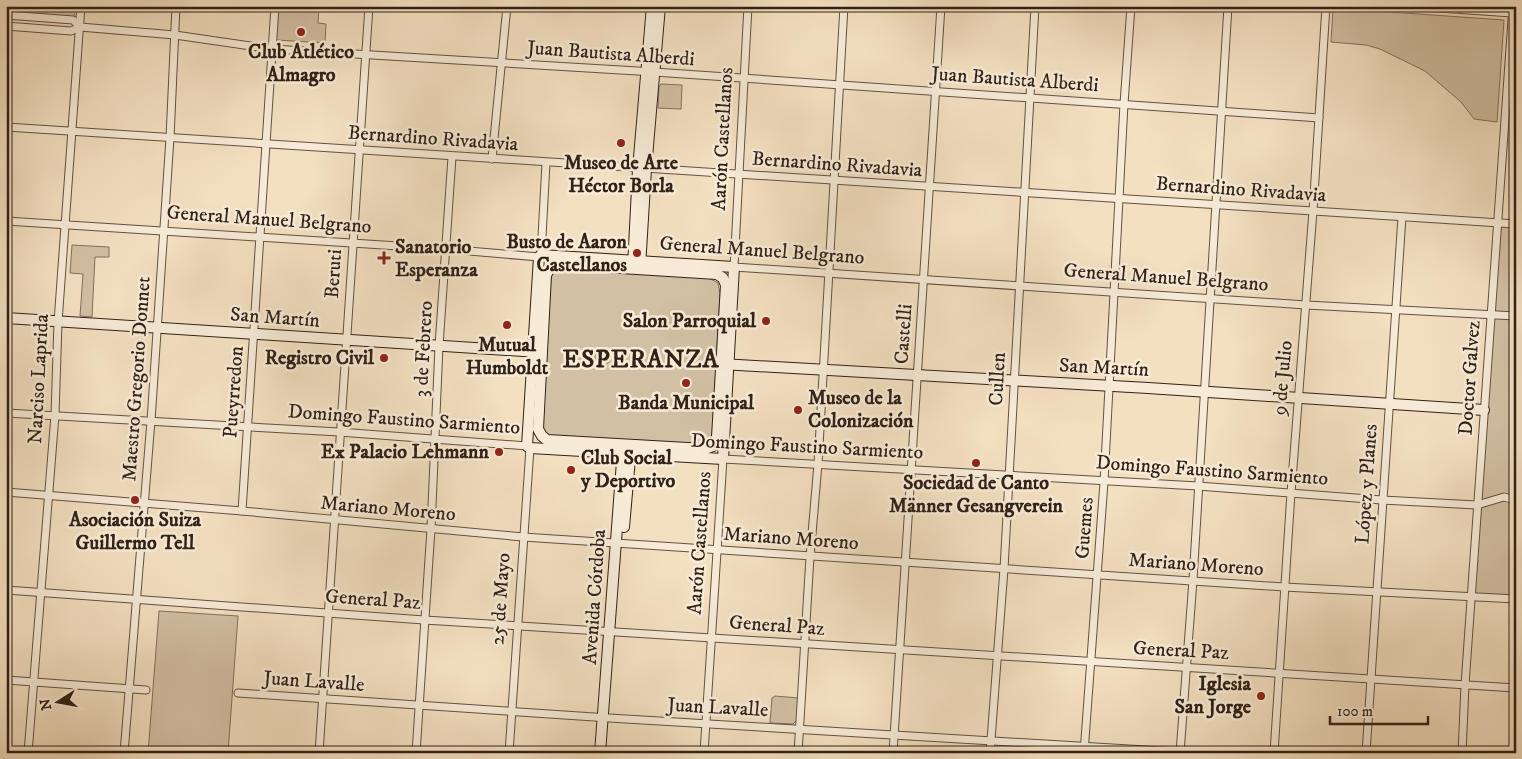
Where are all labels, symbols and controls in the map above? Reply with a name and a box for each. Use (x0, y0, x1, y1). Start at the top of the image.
marker: Club Atlético Almagro (295, 26, 307, 38)
street label: Juan Bautista Alberdi (525, 36, 695, 72)
place label: Club Atlético Almagro (248, 40, 354, 88)
street label: Juan Bautista Alberdi (929, 62, 1099, 98)
street label: Aarón Castellanos (707, 66, 739, 211)
street label: Bernardino Rivadavia (347, 121, 520, 157)
marker: Museo de Arte Héctor Borla (615, 137, 627, 149)
street label: Bernardino Rivadavia (751, 147, 924, 183)
place label: Museo de Arte Héctor Borla (564, 151, 679, 199)
street label: Bernardino Rivadavia (1155, 172, 1328, 208)
street label: General Manuel Belgrano (166, 200, 372, 240)
place label: Busto de Aaron Castellanos (506, 230, 628, 278)
street label: General Manuel Belgrano (659, 231, 865, 271)
place label: Sanatorio Esperanza (395, 235, 478, 283)
marker: Busto de Aaron Castellanos (631, 247, 643, 259)
street label: Beruti (320, 248, 348, 300)
marker: Sanatorio Esperanza (377, 251, 391, 265)
street label: General Manuel Belgrano (1063, 258, 1269, 298)
street label: Maestro Gregorio Donnet (117, 276, 157, 482)
street label: 3 de Febrero (409, 300, 439, 398)
street label: San Martín (229, 302, 321, 334)
street label: Castelli (889, 303, 919, 365)
place label: Salon Parroquial (623, 309, 757, 334)
street label: Narciso Laprida (23, 313, 55, 445)
marker: Salon Parroquial (760, 315, 772, 327)
marker: Mutual Humboldt (501, 319, 513, 331)
street label: Doctor Galvez (1454, 319, 1487, 436)
place label: Mutual Humboldt (466, 333, 549, 381)
street label: 9 de Julio (1267, 340, 1299, 417)
district label: ESPERANZA (562, 344, 720, 375)
street label: Pueyrredon (218, 345, 250, 439)
place label: Registro Civil (265, 346, 375, 371)
street label: Cullen (984, 351, 1012, 406)
marker: Registro Civil (378, 352, 390, 364)
street label: San Martín (1058, 353, 1150, 383)
marker: Banda Municipal (680, 377, 692, 389)
place label: Museo de la Colonización (808, 386, 914, 434)
place label: Banda Municipal (618, 391, 755, 416)
street label: Domingo Faustino Sarmiento (287, 399, 521, 441)
marker: Museo de la Colonización (792, 404, 804, 416)
street label: López y Planes (1350, 423, 1384, 545)
street label: Domingo Faustino Sarmiento (690, 428, 924, 466)
place label: Ex Palacio Lehmann (321, 440, 490, 465)
marker: Ex Palacio Lehmann (493, 446, 505, 458)
place label: Club Social y Deportivo (580, 446, 675, 494)
street label: Domingo Faustino Sarmiento (1095, 450, 1329, 492)
marker: Sociedad de Canto Männer Gesangverein (970, 457, 982, 469)
marker: Club Social y Deportivo (565, 464, 577, 476)
street label: Aarón Castellanos (683, 470, 718, 615)
place label: Sociedad de Canto Männer Gesangverein (889, 471, 1064, 519)
street label: Mariano Moreno (319, 491, 457, 527)
marker: Asociación Suiza Guillermo Tell (129, 494, 141, 506)
street label: Guemes (1070, 496, 1100, 560)
place label: Asociación Suiza Guillermo Tell (68, 508, 202, 556)
street label: Mariano Moreno (722, 522, 860, 556)
street label: Avenida Córdoba (578, 528, 612, 666)
street label: Mariano Moreno (1127, 548, 1265, 582)
street label: 25 de Mayo (485, 552, 517, 646)
street label: General Paz (324, 584, 422, 616)
street label: General Paz (728, 610, 826, 642)
street label: General Paz (1132, 636, 1230, 666)
street label: Juan Lavalle (261, 666, 365, 698)
place label: Iglesia San Jorge (1175, 672, 1252, 720)
north arrow (32, 676, 82, 726)
marker: Iglesia San Jorge (1255, 690, 1267, 702)
street label: Juan Lavalle (665, 693, 769, 723)
scale bar (1330, 694, 1427, 726)
text: N (36, 696, 56, 712)
text: 100 m (1337, 702, 1373, 721)

